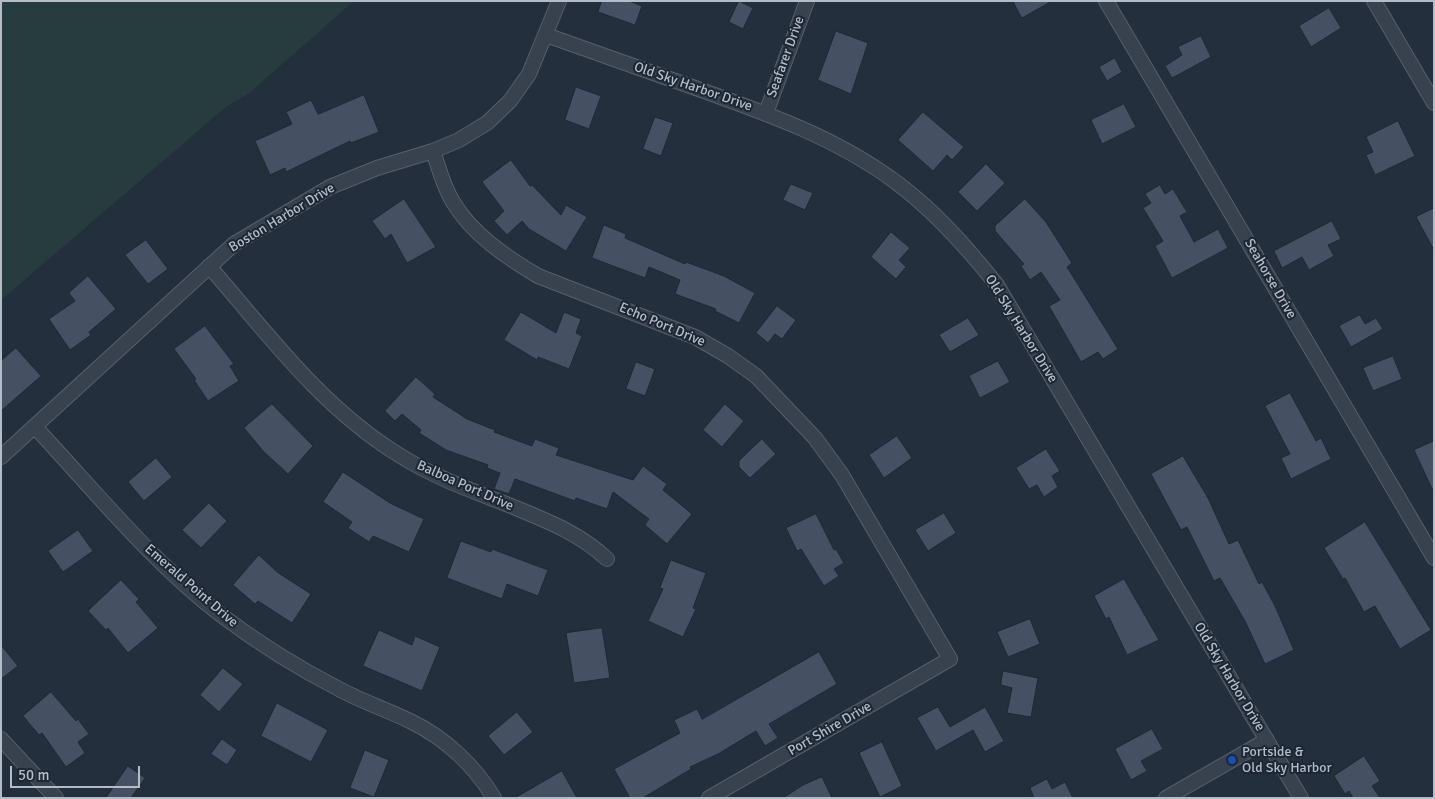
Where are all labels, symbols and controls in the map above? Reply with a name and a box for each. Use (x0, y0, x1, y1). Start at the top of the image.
street label: Seafarer Drive (764, 14, 808, 100)
street label: Old Sky Harbor Drive (632, 59, 754, 115)
street label: Boston Harbor Drive (226, 180, 338, 256)
street label: Seahorse Drive (1240, 236, 1300, 322)
street label: Old Sky Harbor Drive (981, 272, 1061, 386)
street label: Echo Port Drive (616, 299, 708, 351)
street label: Balboa Port Drive (414, 457, 516, 515)
street label: Emerald Point Drive (141, 541, 241, 631)
street label: Old Sky Harbor Drive (1190, 620, 1268, 734)
street label: Port Shire Drive (785, 698, 875, 760)
place label: Portside & Old Sky Harbor (1242, 744, 1332, 776)
marker: Portside & Old Sky Harbor (1226, 754, 1238, 766)
scale bar (12, 756, 142, 788)
text: 50 m (18, 766, 49, 784)

